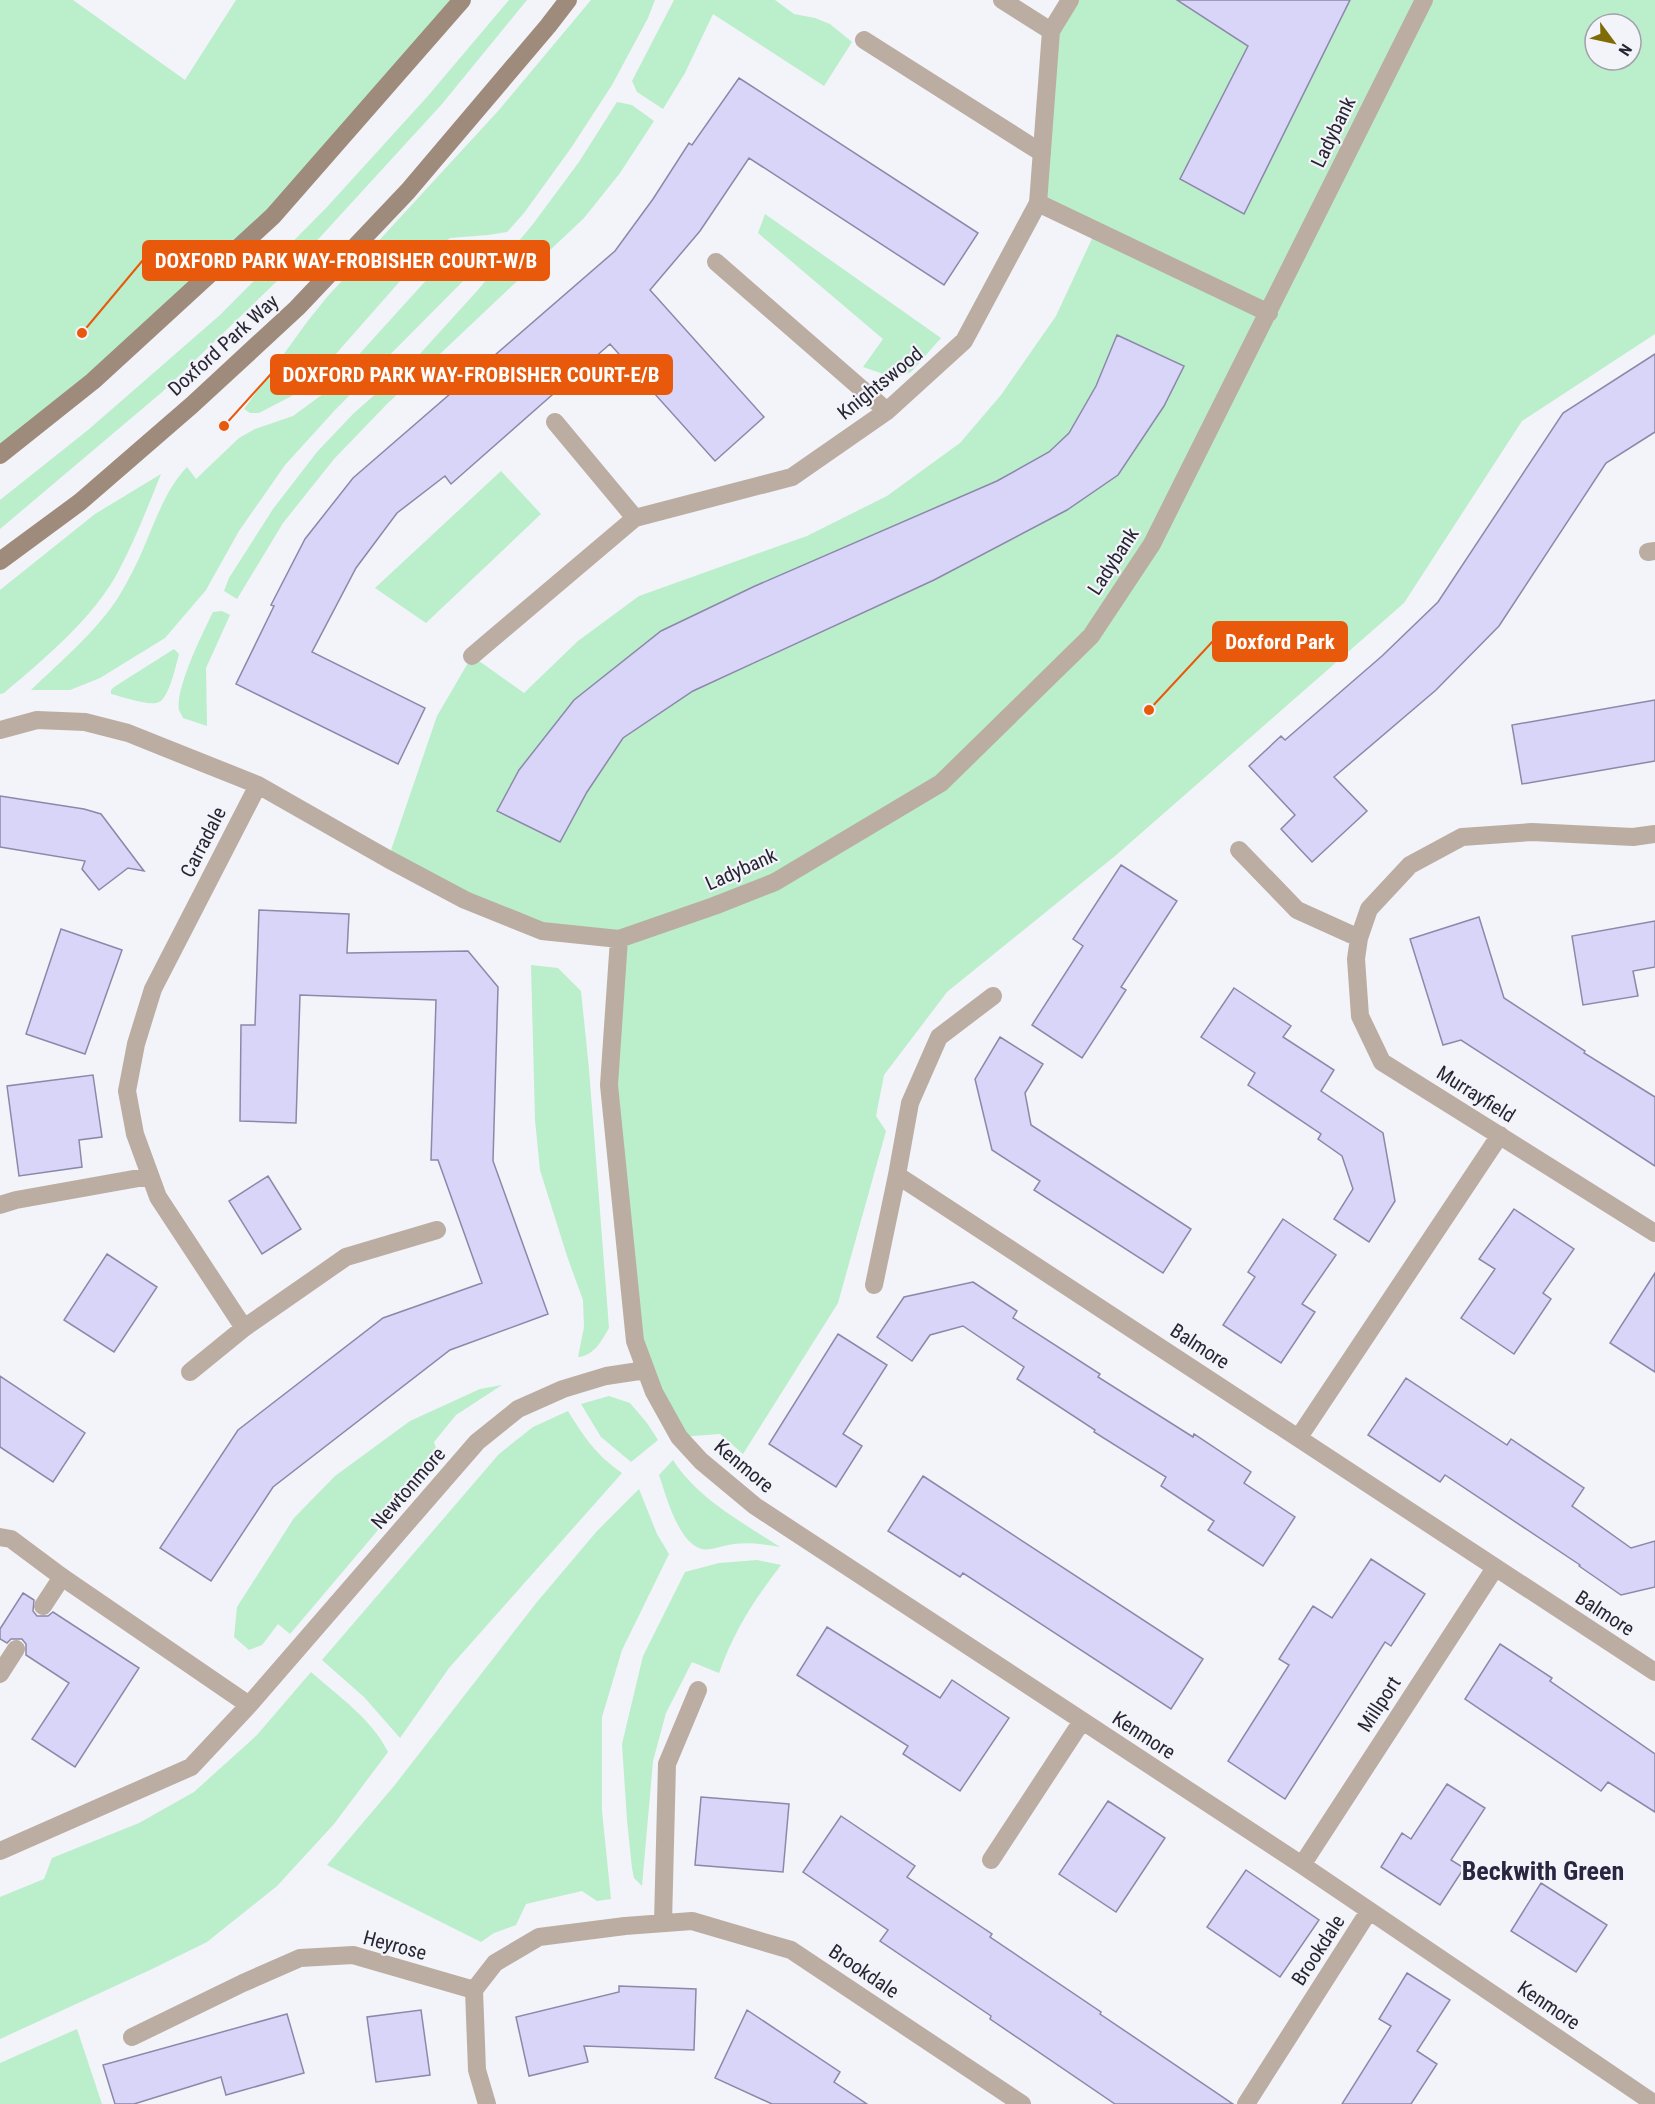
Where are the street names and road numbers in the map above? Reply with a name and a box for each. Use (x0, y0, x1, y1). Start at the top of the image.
street label: Ladybank (1306, 93, 1360, 171)
street label: Doxford Park Way (163, 289, 283, 401)
street label: Knightswood (833, 341, 927, 425)
street label: Ladybank (1082, 523, 1144, 599)
street label: Carradale (175, 803, 231, 881)
street label: Ladybank (702, 843, 780, 895)
street label: Murrayfield (1432, 1060, 1520, 1128)
street label: Balmore (1166, 1318, 1234, 1374)
street label: Kenmore (709, 1434, 779, 1498)
street label: Newtonmore (366, 1442, 450, 1534)
street label: Balmore (1571, 1585, 1639, 1641)
street label: Millport (1352, 1672, 1406, 1736)
street label: Kenmore (1108, 1706, 1180, 1764)
street label: Brookdale (1286, 1910, 1350, 1990)
street label: Heyrose (361, 1925, 429, 1965)
street label: Brookdale (824, 1939, 904, 2003)
street label: Kenmore (1513, 1975, 1585, 2035)

